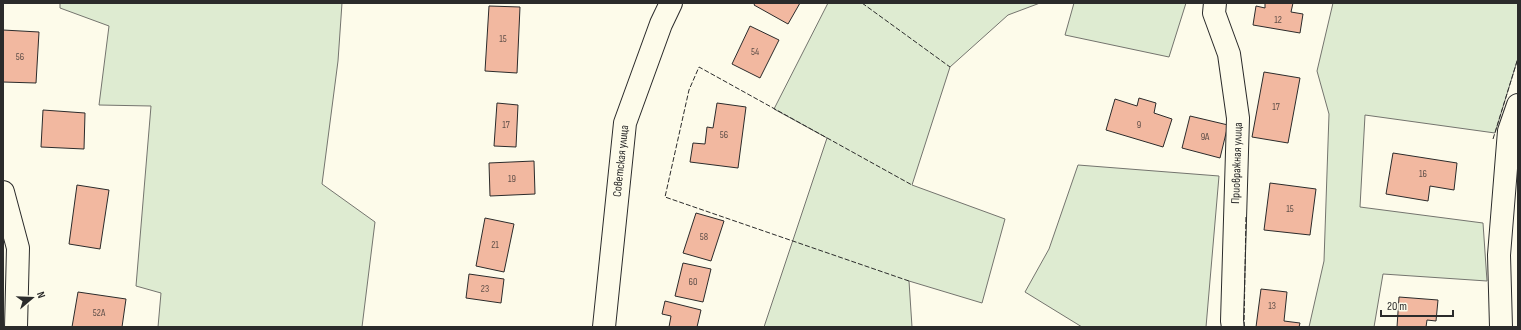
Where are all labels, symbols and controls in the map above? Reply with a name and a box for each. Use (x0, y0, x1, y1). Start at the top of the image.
house number: 12 (1274, 14, 1282, 26)
house number: 15 (499, 33, 507, 45)
house number: 54 (751, 46, 759, 58)
house number: 56 (16, 51, 24, 63)
house number: 17 (1272, 101, 1280, 113)
house number: 17 (502, 119, 510, 131)
house number: 9 (1137, 119, 1141, 131)
street label: Приовражная улица (1228, 122, 1246, 204)
street label: Советская улица (610, 124, 632, 198)
house number: 56 (720, 129, 728, 141)
house number: 9А (1201, 131, 1210, 143)
house number: 16 (1419, 168, 1427, 180)
house number: 19 (508, 173, 516, 185)
house number: 15 (1286, 203, 1294, 215)
house number: 58 (700, 231, 708, 243)
house number: 21 (491, 239, 499, 251)
house number: 60 (689, 276, 697, 288)
north arrow (12, 278, 52, 318)
house number: 23 (481, 283, 489, 295)
text: N (34, 290, 48, 300)
scale bar (1381, 292, 1453, 318)
text: 20 m (1387, 299, 1407, 314)
house number: 13 (1268, 300, 1276, 312)
house number: 52А (93, 307, 106, 319)

